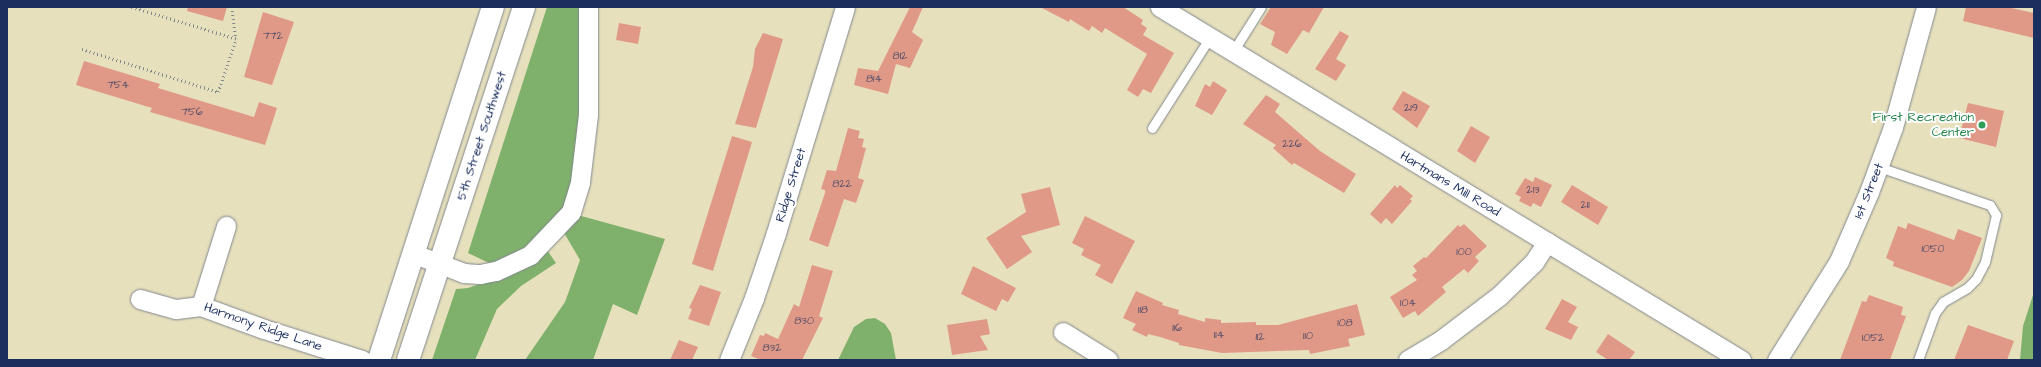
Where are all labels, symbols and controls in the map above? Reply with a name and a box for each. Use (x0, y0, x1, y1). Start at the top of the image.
house number: 772 (263, 29, 283, 43)
house number: 812 (893, 49, 907, 63)
street label: 5th Street Southwest (454, 70, 510, 202)
house number: 814 (866, 72, 882, 86)
house number: 754 (107, 78, 129, 92)
house number: 219 (1404, 101, 1418, 115)
house number: 756 (181, 105, 203, 119)
place label: First Recreation Center (1872, 110, 1974, 141)
marker: First Recreation Center (1977, 120, 1987, 130)
house number: 226 (1282, 137, 1302, 151)
street label: Ridge Street (772, 146, 810, 224)
street label: Hartmans Mill Road (1397, 148, 1503, 220)
street label: 1st Street (1851, 161, 1887, 221)
house number: 822 (832, 177, 852, 191)
house number: 213 (1526, 183, 1540, 197)
house number: 211 (1580, 198, 1590, 212)
house number: 1050 (1921, 242, 1945, 256)
house number: 100 (1456, 245, 1472, 259)
house number: 104 (1400, 296, 1416, 310)
street label: Harmony Ridge Lane (202, 299, 324, 355)
house number: 118 (1138, 303, 1148, 317)
house number: 830 (794, 314, 814, 328)
house number: 108 (1337, 316, 1353, 330)
house number: 116 (1172, 321, 1182, 335)
house number: 114 (1214, 328, 1224, 342)
house number: 110 (1303, 329, 1313, 343)
house number: 112 (1255, 330, 1265, 344)
house number: 1052 (1862, 331, 1884, 345)
house number: 832 (762, 341, 782, 355)

